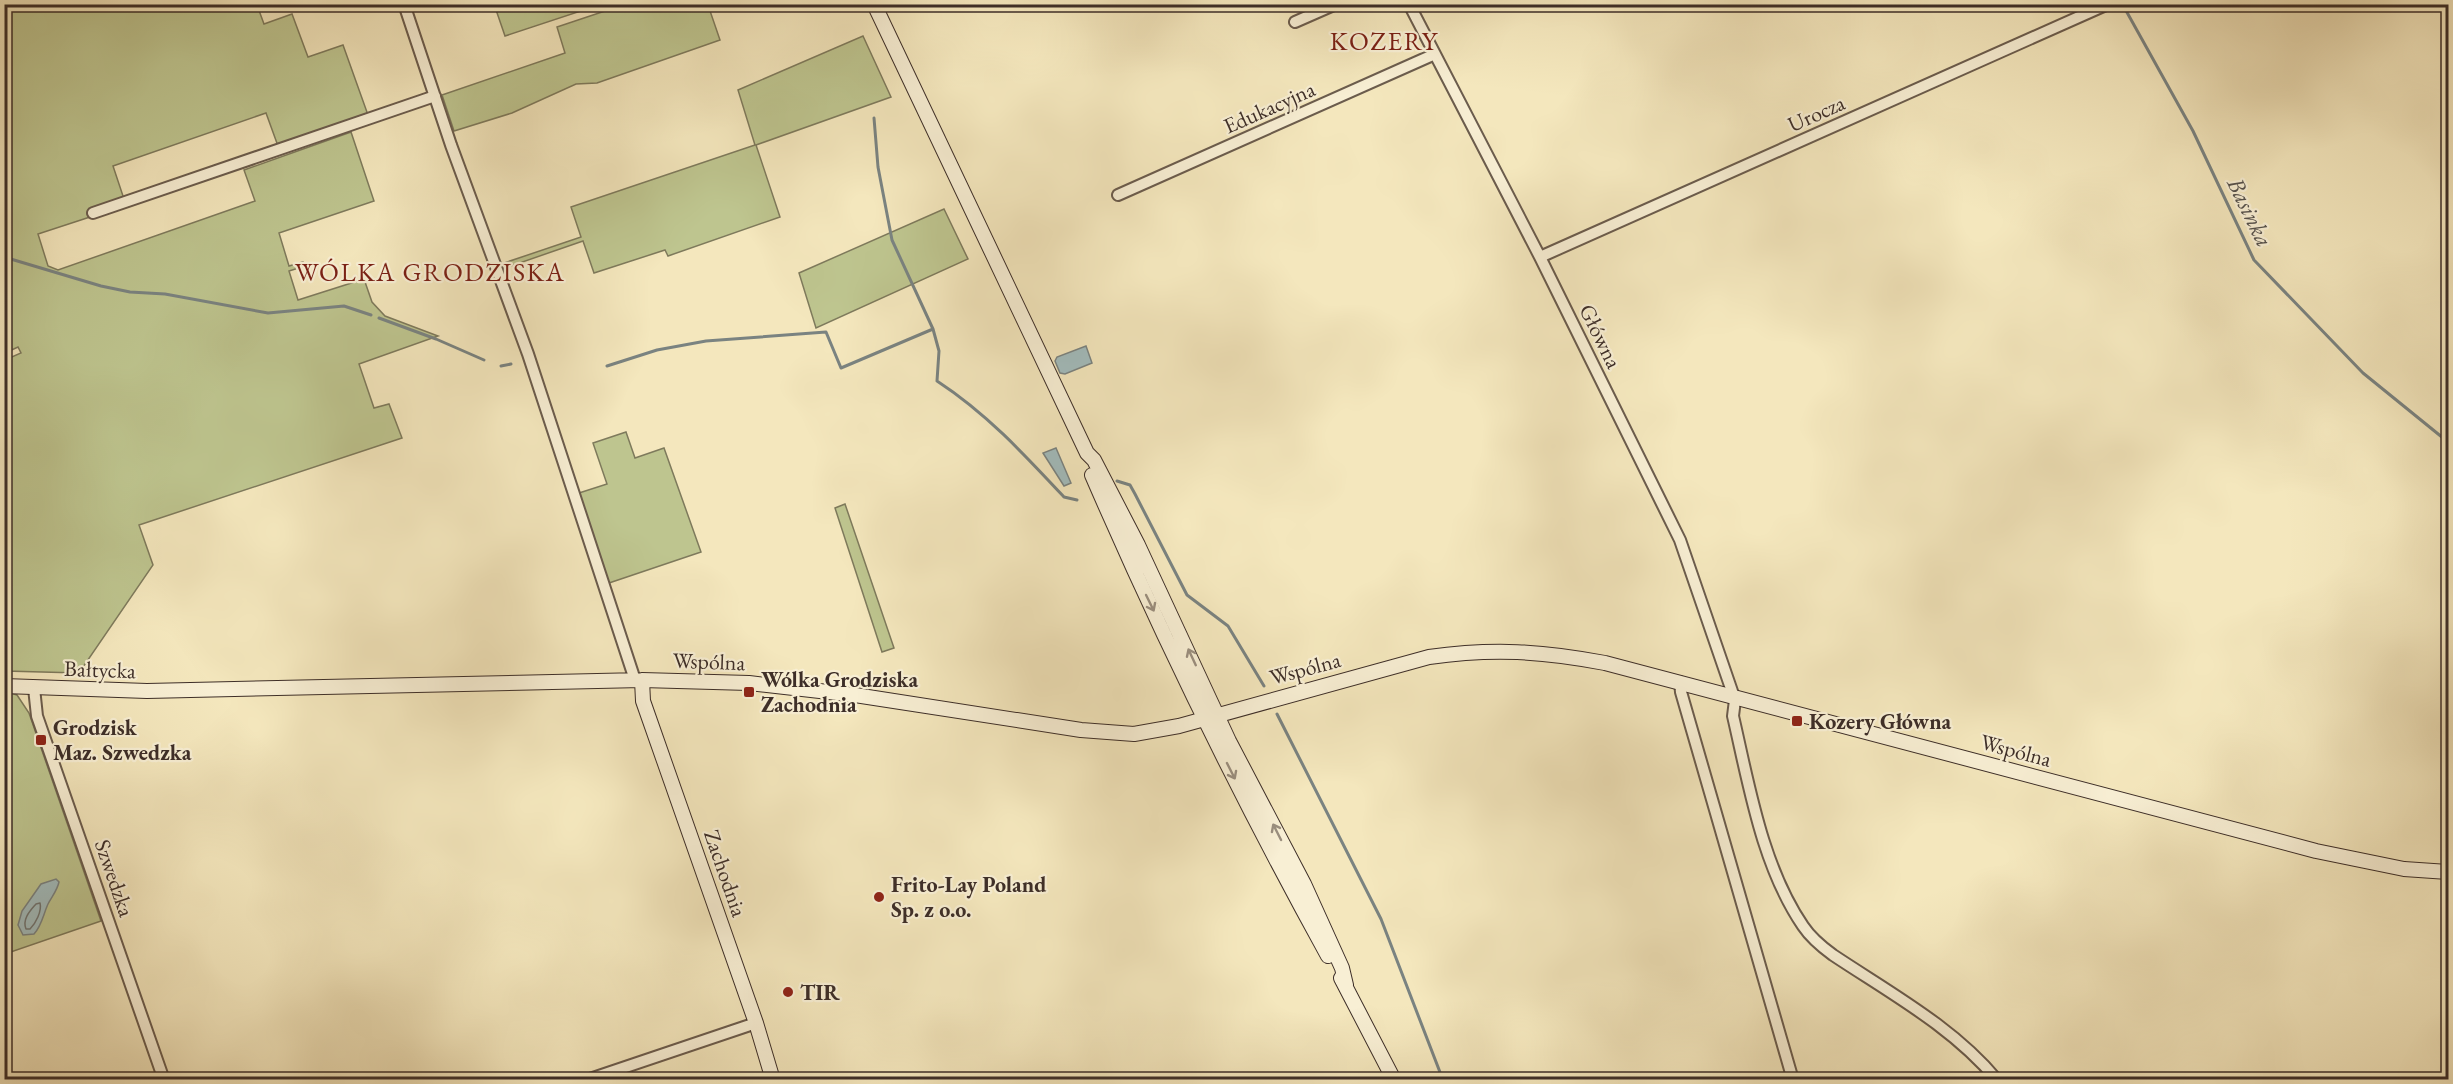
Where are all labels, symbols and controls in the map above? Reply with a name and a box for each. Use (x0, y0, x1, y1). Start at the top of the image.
district label: KOZERY (1330, 24, 1439, 58)
street label: Edukacyjna (1219, 74, 1320, 140)
street label: Urocza (1783, 88, 1850, 139)
water label: Basinka (2220, 171, 2281, 252)
district label: WÓLKA GRODZISKA (295, 255, 565, 289)
street label: Główna (1573, 299, 1629, 373)
one-way arrow (1145, 593, 1156, 611)
street label: Wspólna (1266, 645, 1344, 692)
street label: Wspólna (672, 646, 746, 677)
one-way arrow (1185, 648, 1197, 666)
street label: Bałtycka (64, 654, 137, 685)
place label: Wólka Grodziska Zachodnia (761, 665, 918, 719)
marker: Wólka Grodziska Zachodnia (742, 685, 756, 699)
place label: Kozery Główna (1809, 707, 1952, 736)
place label: Grodzisk Maz. Szwedzka (53, 713, 192, 767)
marker: Kozery Główna (1790, 714, 1804, 728)
street label: Wspólna (1977, 727, 2055, 774)
marker: Grodzisk Maz. Szwedzka (34, 733, 48, 747)
one-way arrow (1226, 761, 1238, 779)
one-way arrow (1271, 824, 1283, 841)
street label: Zachodnia (697, 826, 754, 921)
street label: Szwedzka (88, 836, 141, 921)
place label: Frito-Lay Poland Sp. z o.o. (891, 870, 1046, 924)
marker: Frito-Lay Poland Sp. z o.o. (872, 890, 886, 904)
place label: TIR (800, 978, 840, 1007)
marker: TIR (781, 985, 795, 999)

